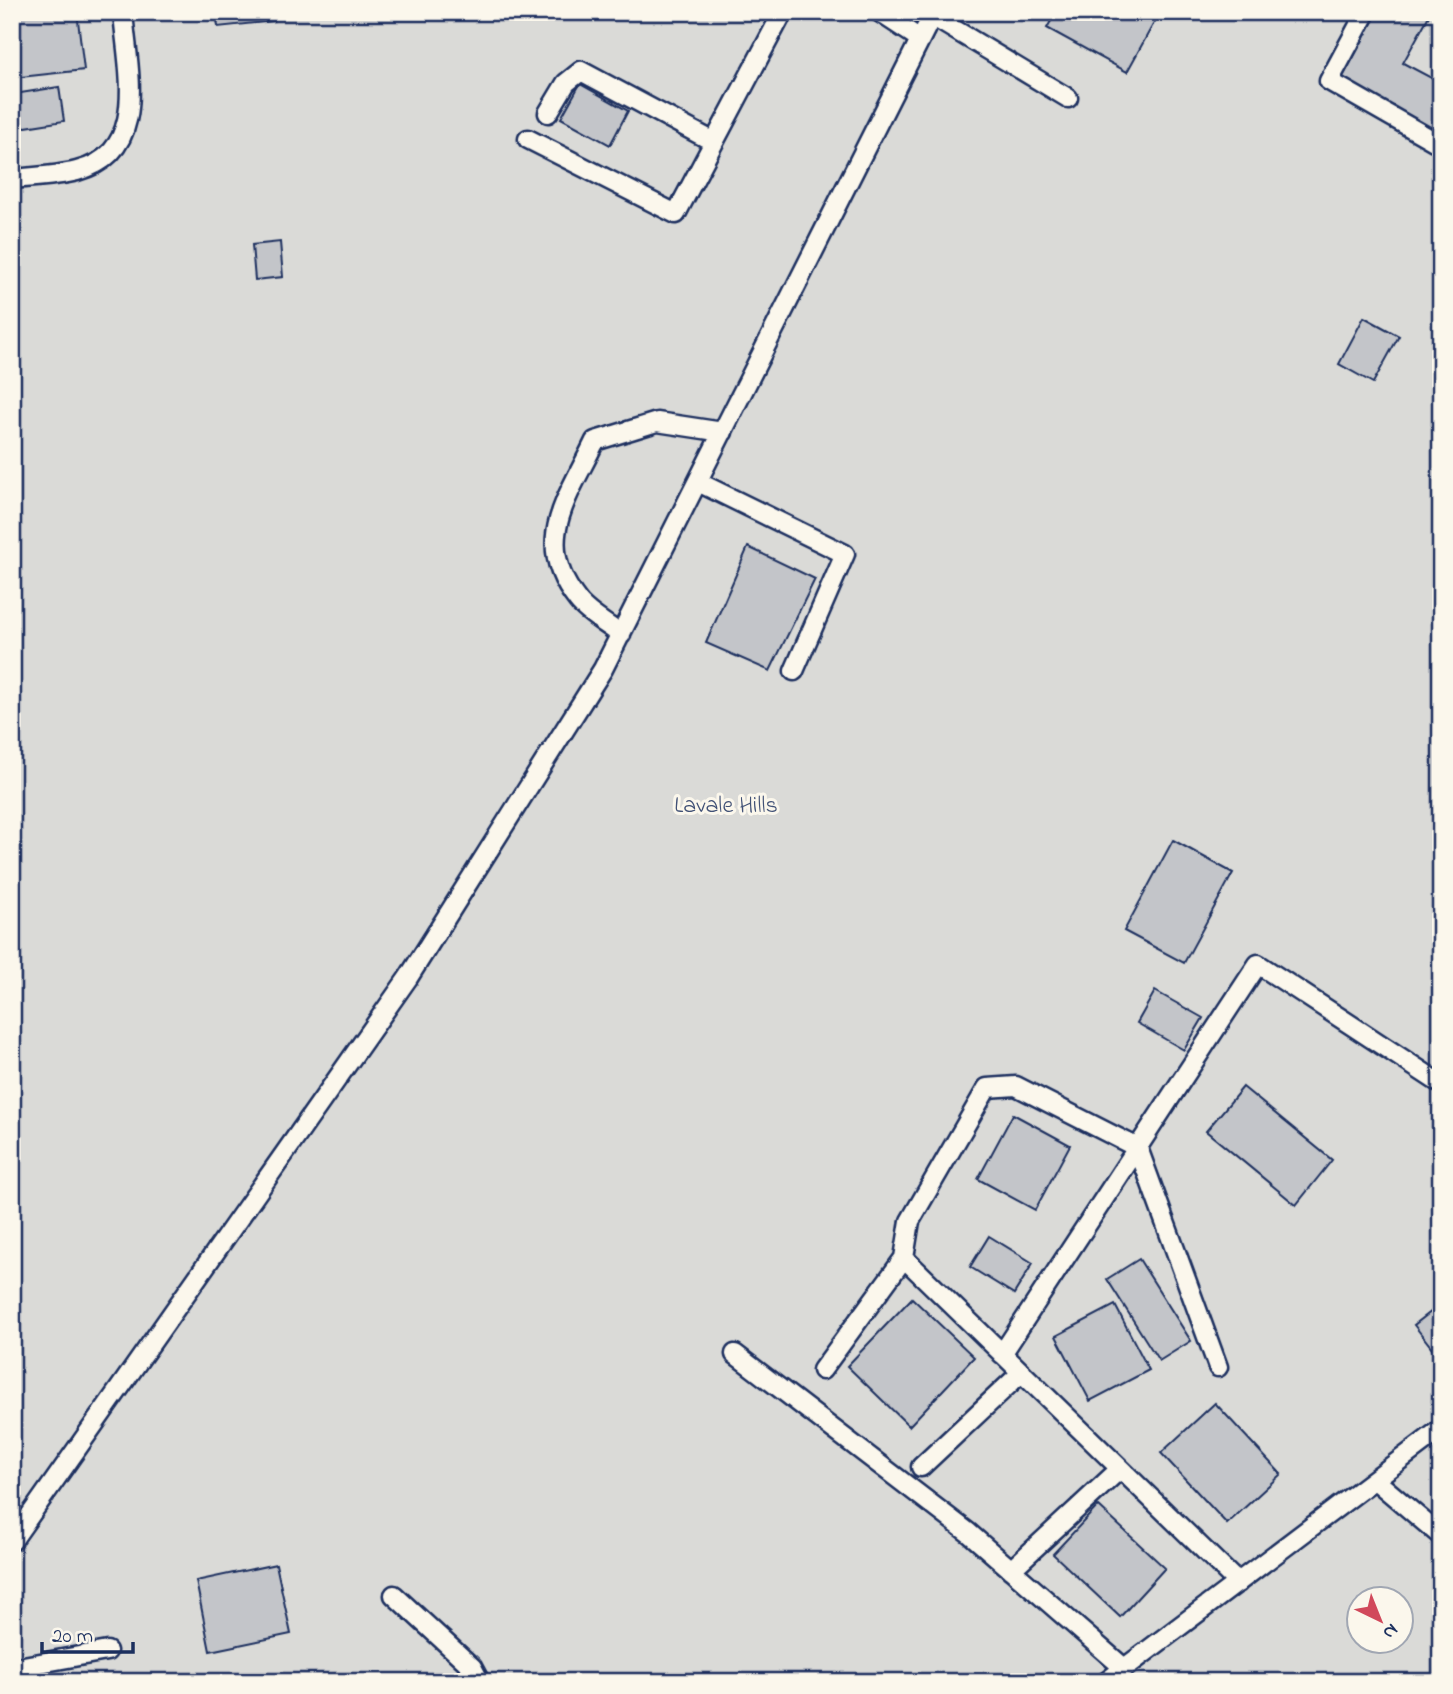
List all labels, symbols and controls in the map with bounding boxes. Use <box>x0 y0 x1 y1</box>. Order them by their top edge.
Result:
park label: Lavale Hills <box>674 789 778 824</box>
north arrow <box>1344 1586 1414 1656</box>
scale bar <box>42 1610 133 1654</box>
text: N <box>1376 1616 1404 1645</box>
text: 20 m <box>52 1622 93 1652</box>

